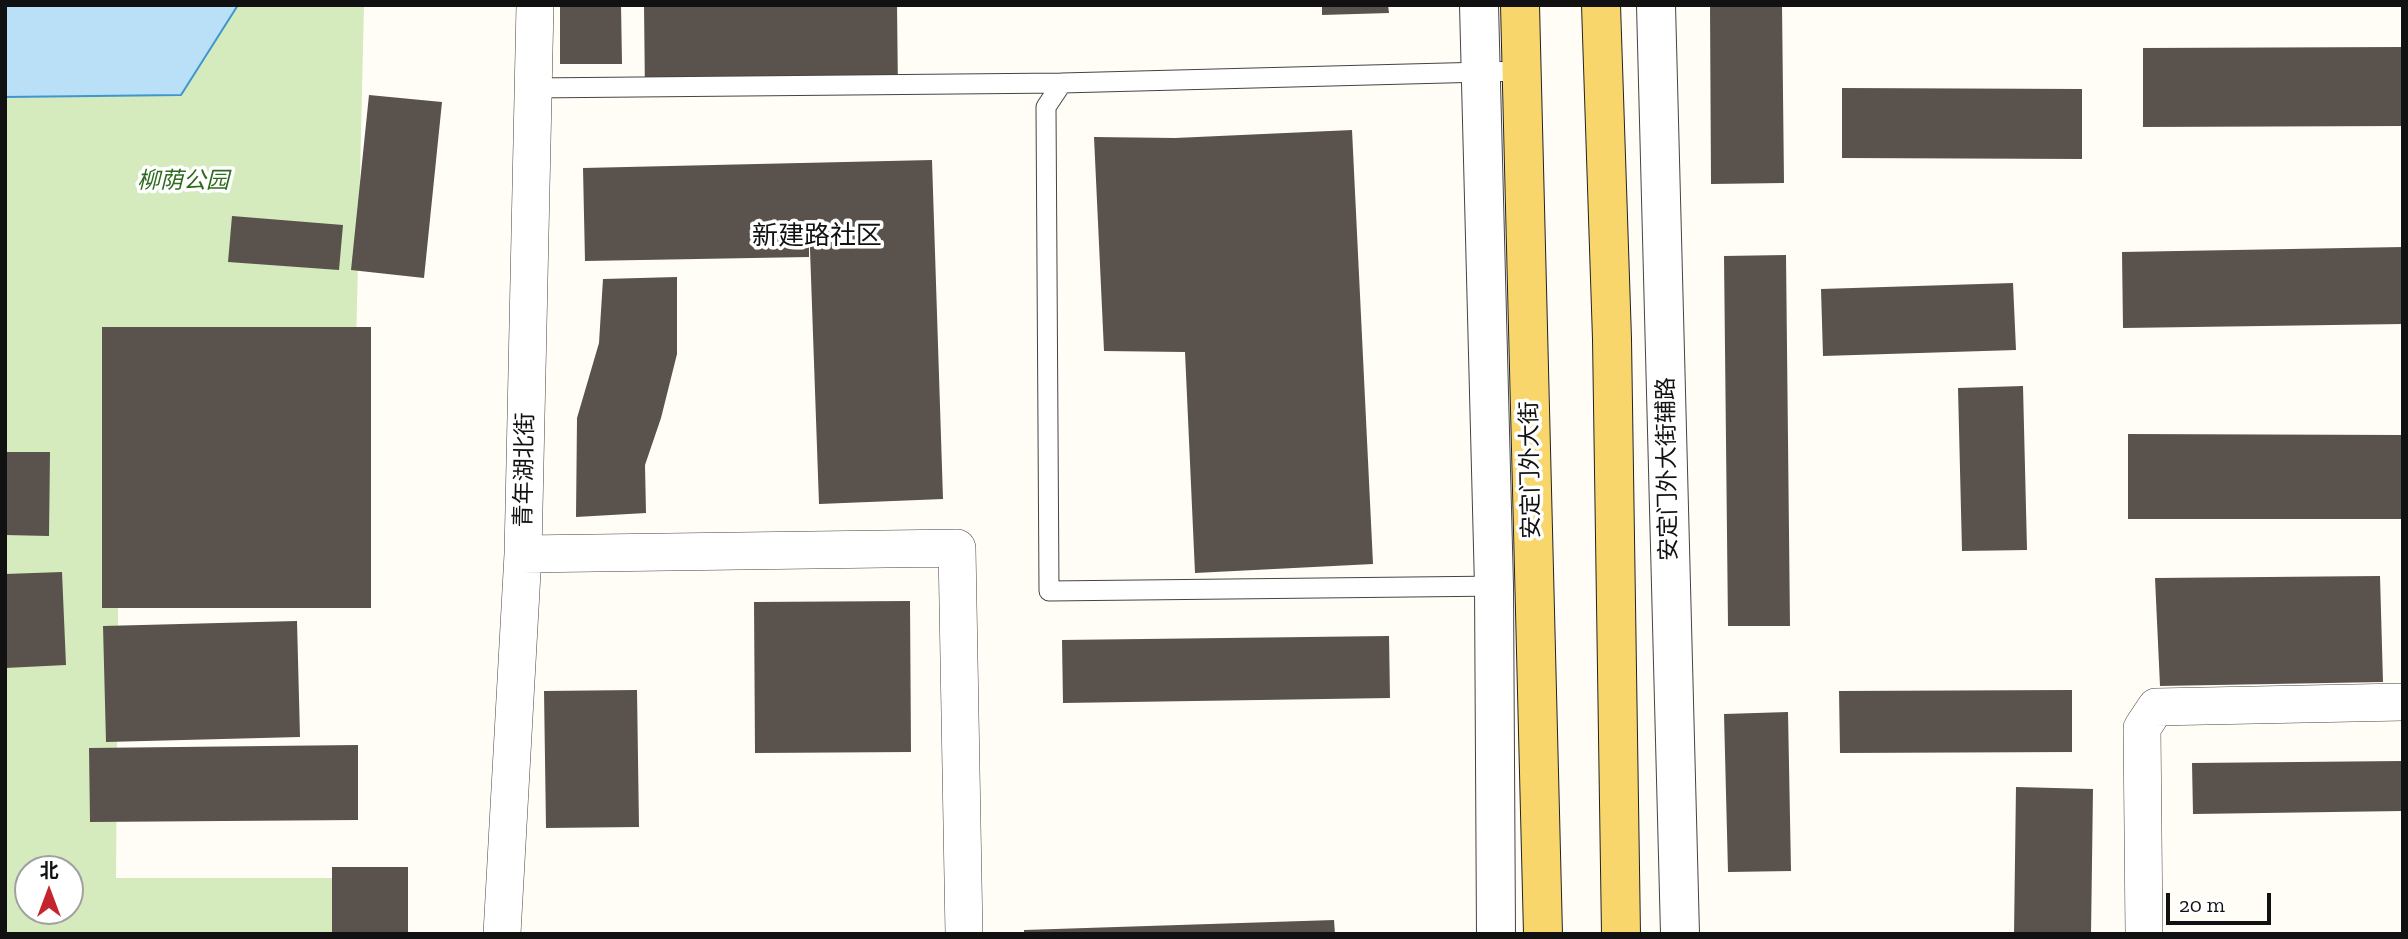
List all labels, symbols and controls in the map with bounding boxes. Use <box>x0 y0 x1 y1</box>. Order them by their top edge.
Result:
park label: 柳荫公园 <box>137 167 229 195</box>
district label: 新建路社区 <box>752 221 882 253</box>
street label: 安定门外大街辅路 <box>1653 377 1683 561</box>
street label: 安定门外大街 <box>1516 401 1546 539</box>
street label: 青年湖北街 <box>510 412 540 528</box>
north arrow <box>14 855 84 925</box>
text: 北 <box>39 859 59 882</box>
scale bar <box>2170 880 2275 924</box>
text: 20 m <box>2179 892 2225 917</box>

